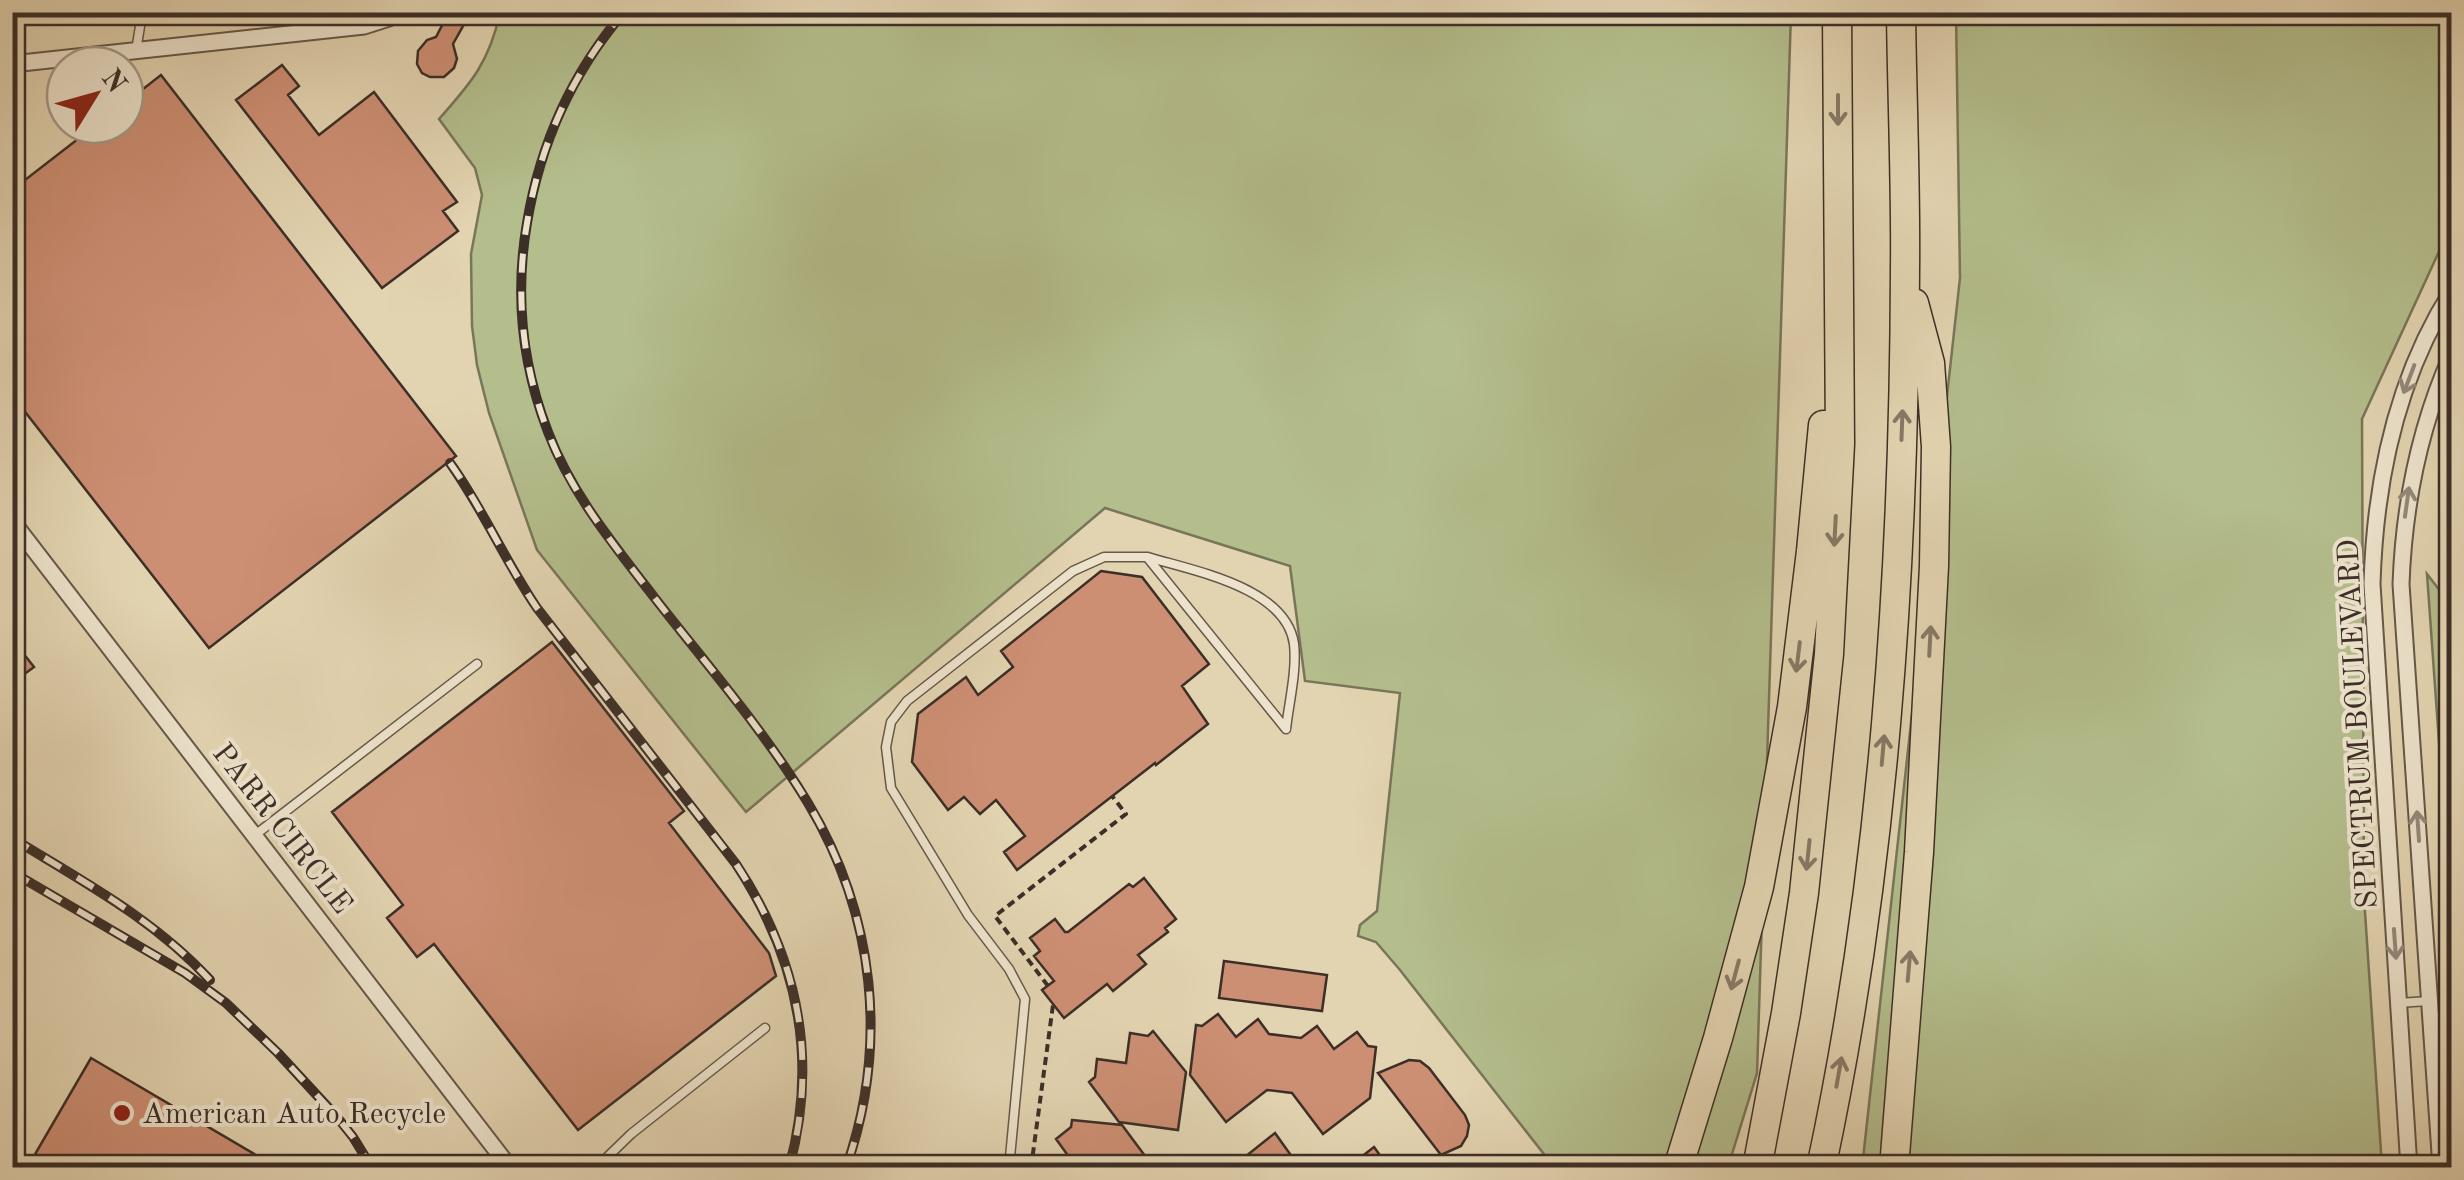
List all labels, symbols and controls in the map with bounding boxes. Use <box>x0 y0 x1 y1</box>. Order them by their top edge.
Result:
north arrow <box>45 45 145 145</box>
text: N <box>95 65 131 99</box>
one-way arrow <box>1828 92 1848 125</box>
one-way arrow <box>2399 363 2417 394</box>
one-way arrow <box>1893 410 1912 442</box>
one-way arrow <box>2399 486 2417 518</box>
one-way arrow <box>1826 514 1845 547</box>
street label: SPECTRUM BOULEVARD <box>2334 538 2384 910</box>
one-way arrow <box>1921 626 1940 658</box>
one-way arrow <box>1788 640 1807 672</box>
one-way arrow <box>1874 734 1893 766</box>
street label: PARR CIRCLE <box>206 739 357 920</box>
one-way arrow <box>2408 810 2427 842</box>
one-way arrow <box>1798 838 1817 870</box>
one-way arrow <box>2386 927 2405 959</box>
one-way arrow <box>1900 950 1919 982</box>
one-way arrow <box>1725 959 1744 990</box>
one-way arrow <box>1830 1056 1849 1088</box>
place label: American Auto Recycle <box>142 1100 446 1130</box>
marker: American Auto Recycle <box>111 1102 133 1124</box>

